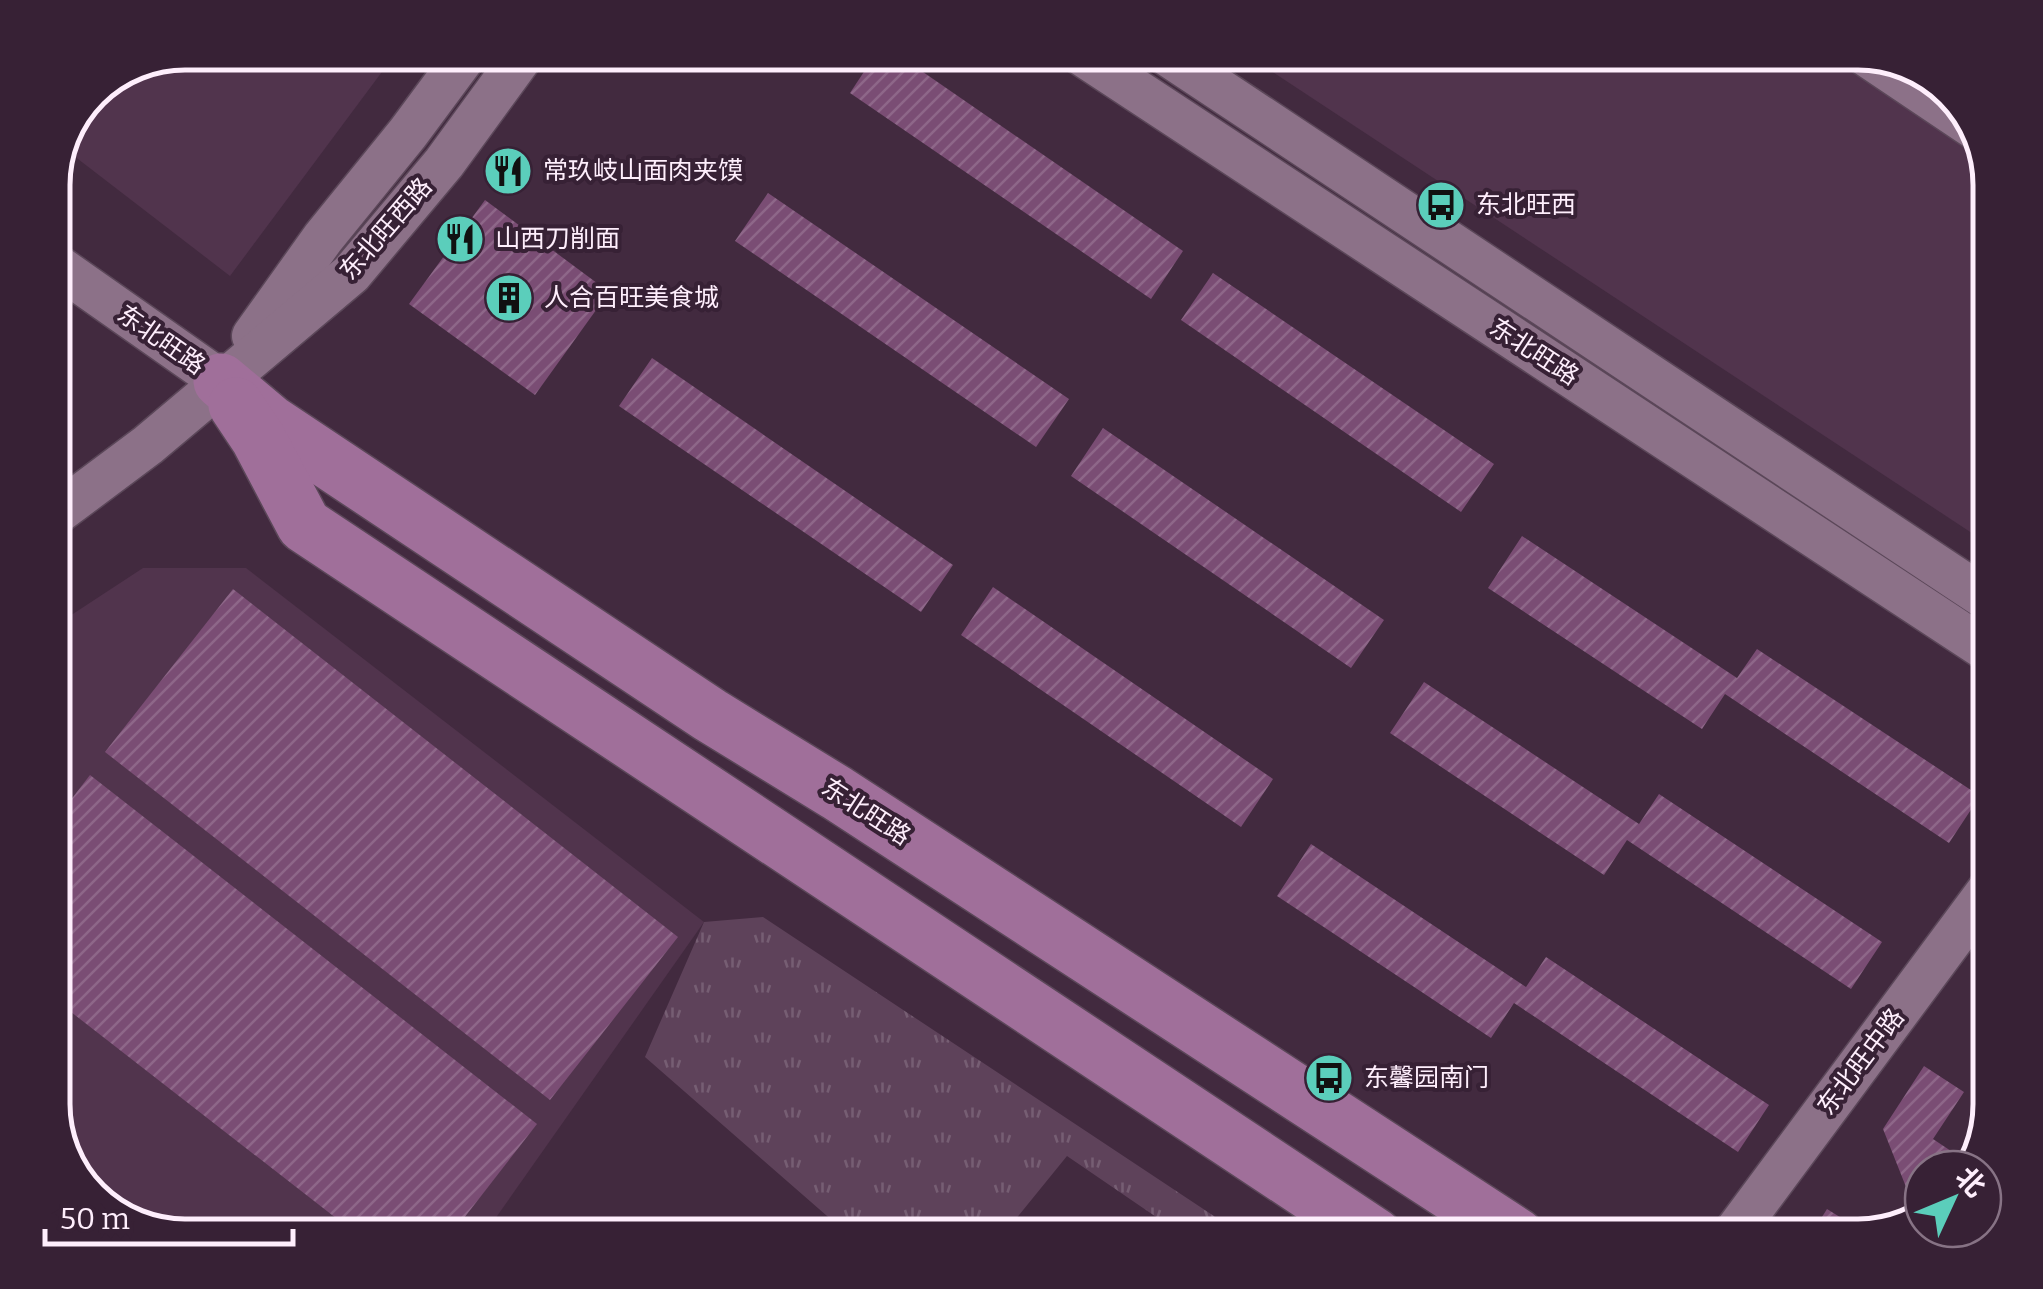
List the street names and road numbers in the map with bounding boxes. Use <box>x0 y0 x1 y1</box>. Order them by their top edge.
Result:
street label: 东北旺西路 <box>334 172 438 286</box>
street label: 东北旺路 <box>111 299 211 381</box>
street label: 东北旺路 <box>1484 312 1584 392</box>
street label: 东北旺路 <box>816 772 916 852</box>
street label: 东北旺中路 <box>1811 1003 1911 1121</box>

